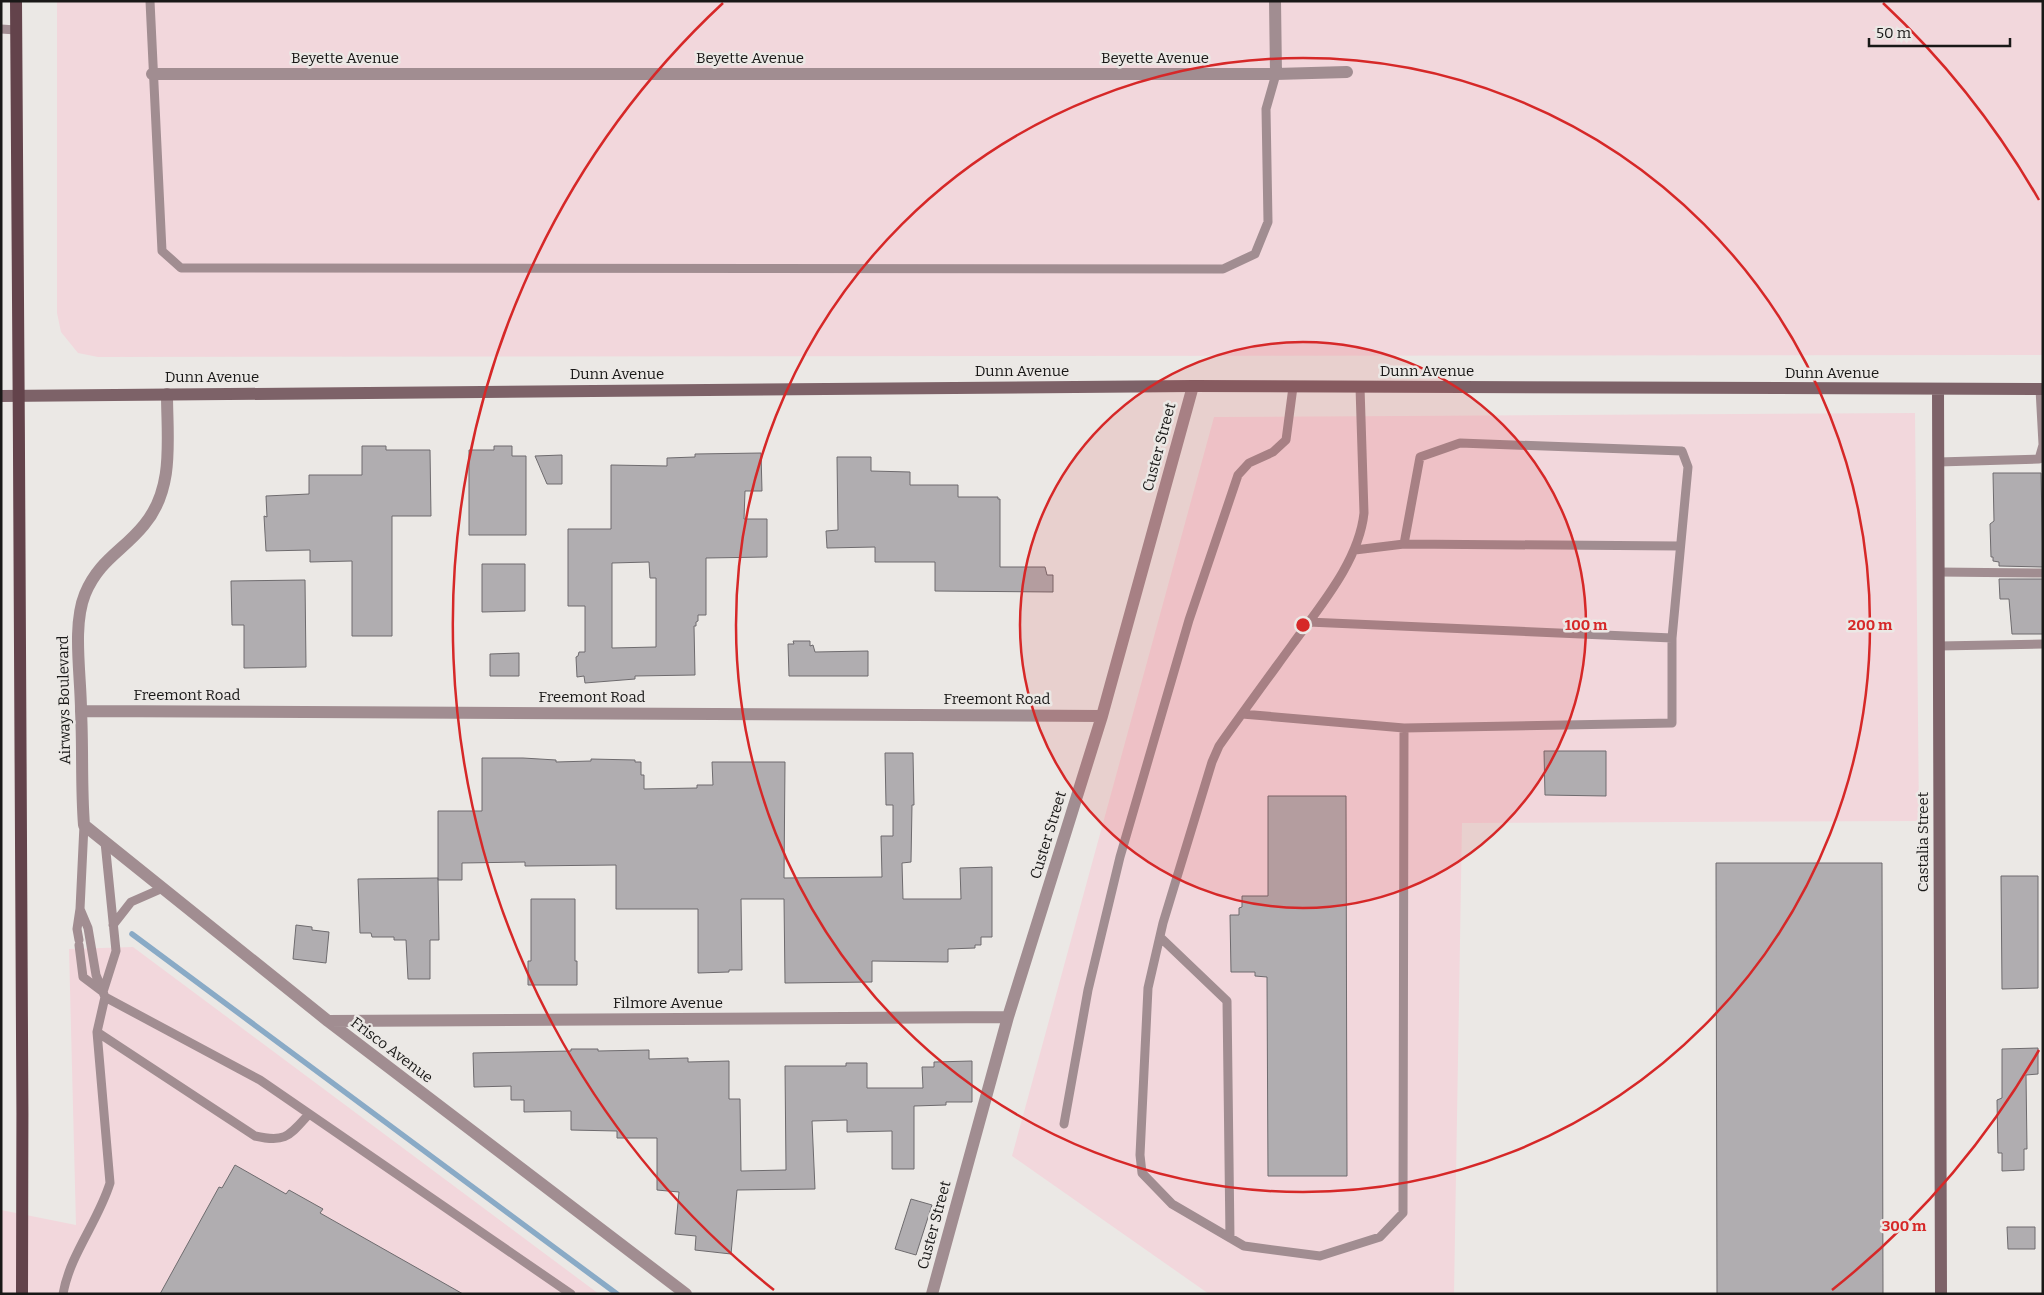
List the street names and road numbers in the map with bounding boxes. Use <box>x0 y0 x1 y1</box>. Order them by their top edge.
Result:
street label: Beyette Avenue <box>291 49 399 67</box>
street label: Beyette Avenue <box>696 49 804 67</box>
street label: Beyette Avenue <box>1101 49 1209 67</box>
street label: Dunn Avenue <box>975 362 1069 380</box>
street label: Dunn Avenue <box>1380 362 1474 380</box>
street label: Dunn Avenue <box>1785 364 1879 382</box>
street label: Dunn Avenue <box>570 365 664 383</box>
street label: Dunn Avenue <box>165 368 259 386</box>
street label: Custer Street <box>1139 400 1180 493</box>
street label: Airways Boulevard <box>54 635 74 765</box>
street label: Freemont Road <box>133 686 241 704</box>
street label: Freemont Road <box>538 688 646 706</box>
street label: Freemont Road <box>943 690 1051 708</box>
street label: Custer Street <box>1026 788 1070 881</box>
street label: Castalia Street <box>1914 791 1932 892</box>
street label: Filmore Avenue <box>613 994 723 1012</box>
street label: Frisco Avenue <box>347 1013 437 1087</box>
street label: Custer Street <box>914 1178 955 1271</box>

